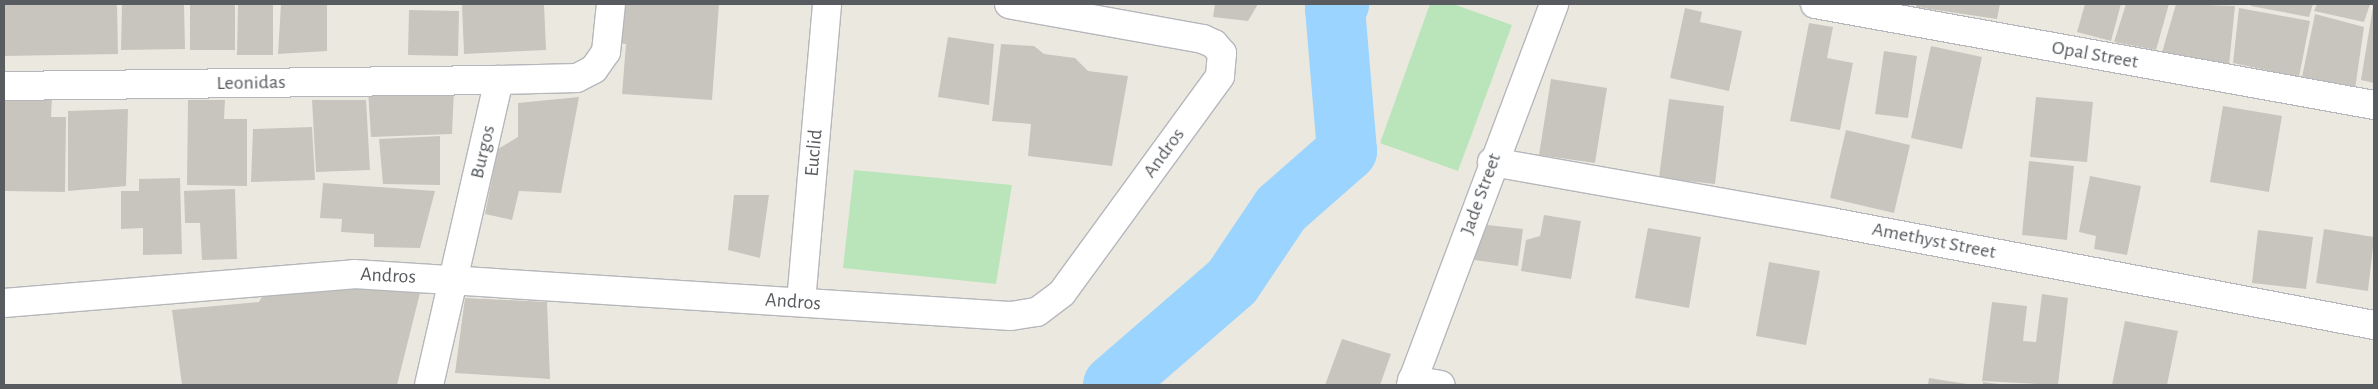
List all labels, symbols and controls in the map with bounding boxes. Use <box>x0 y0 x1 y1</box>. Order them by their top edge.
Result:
street label: Opal Street <box>2050 36 2140 74</box>
street label: Leonidas <box>216 70 286 96</box>
street label: Burgos <box>465 123 501 181</box>
street label: Andros <box>1138 123 1190 183</box>
street label: Euclid <box>800 128 828 178</box>
street label: Jade Street <box>1455 150 1507 238</box>
street label: Amethyst Street <box>1870 217 1998 265</box>
street label: Andros <box>360 263 416 289</box>
street label: Andros <box>764 288 822 316</box>

